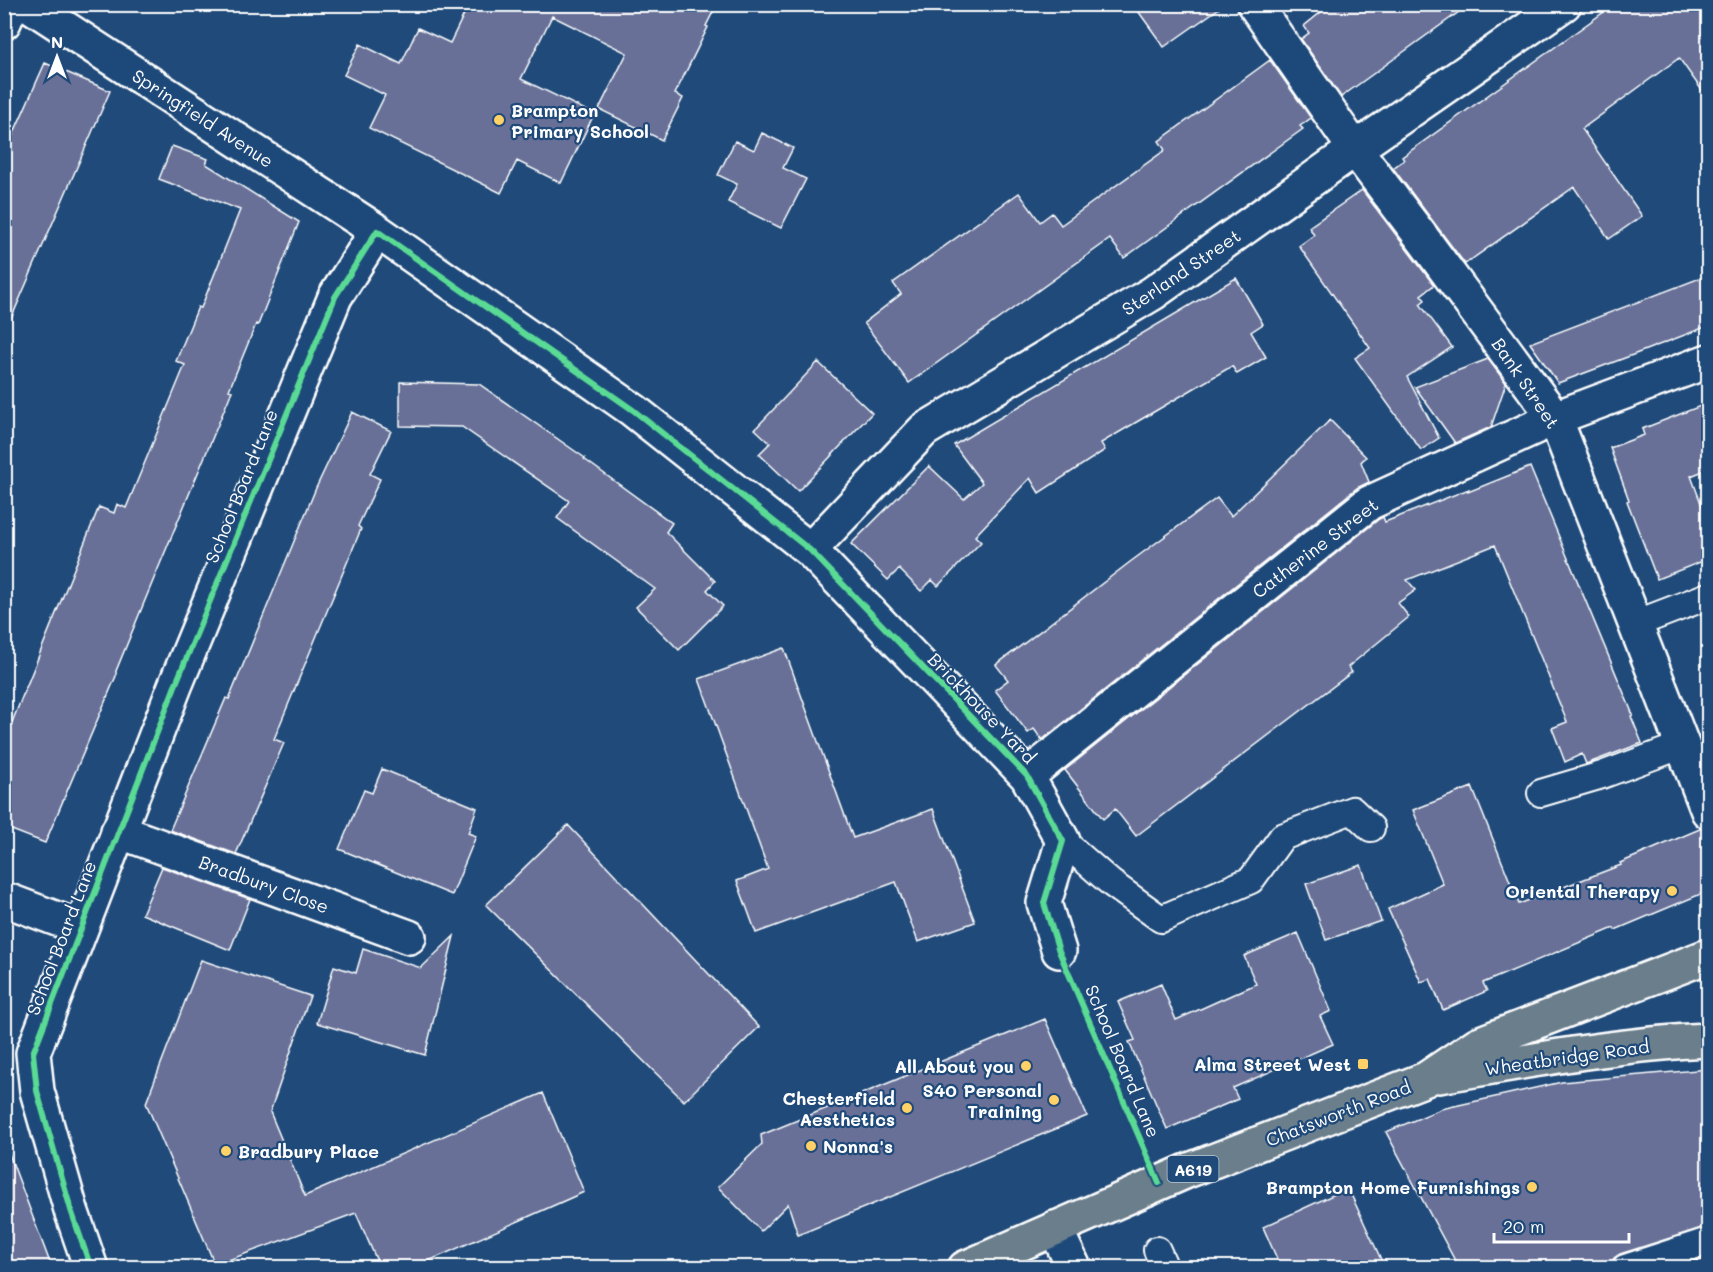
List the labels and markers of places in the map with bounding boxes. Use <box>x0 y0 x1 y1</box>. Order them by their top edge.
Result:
place label: Brampton Primary School <box>511 98 649 143</box>
marker: Brampton Primary School <box>492 113 506 127</box>
place label: Oriental Therapy <box>1505 879 1660 903</box>
marker: Oriental Therapy <box>1665 884 1679 898</box>
place label: Alma Street West <box>1194 1052 1351 1076</box>
place label: All About you <box>895 1054 1014 1078</box>
marker: Alma Street West <box>1356 1057 1370 1071</box>
marker: All About you <box>1019 1059 1033 1073</box>
place label: S40 Personal Training <box>923 1078 1042 1123</box>
place label: Chesterfield Aesthetics <box>783 1086 895 1131</box>
marker: S40 Personal Training <box>1047 1093 1061 1107</box>
marker: Chesterfield Aesthetics <box>900 1101 914 1115</box>
place label: Nonna's <box>823 1134 893 1158</box>
place label: Bradbury Place <box>238 1139 379 1163</box>
marker: Nonna's <box>804 1139 818 1153</box>
marker: Bradbury Place <box>219 1144 233 1158</box>
place label: Brampton Home Furnishings <box>1266 1175 1520 1199</box>
marker: Brampton Home Furnishings <box>1525 1180 1539 1194</box>

